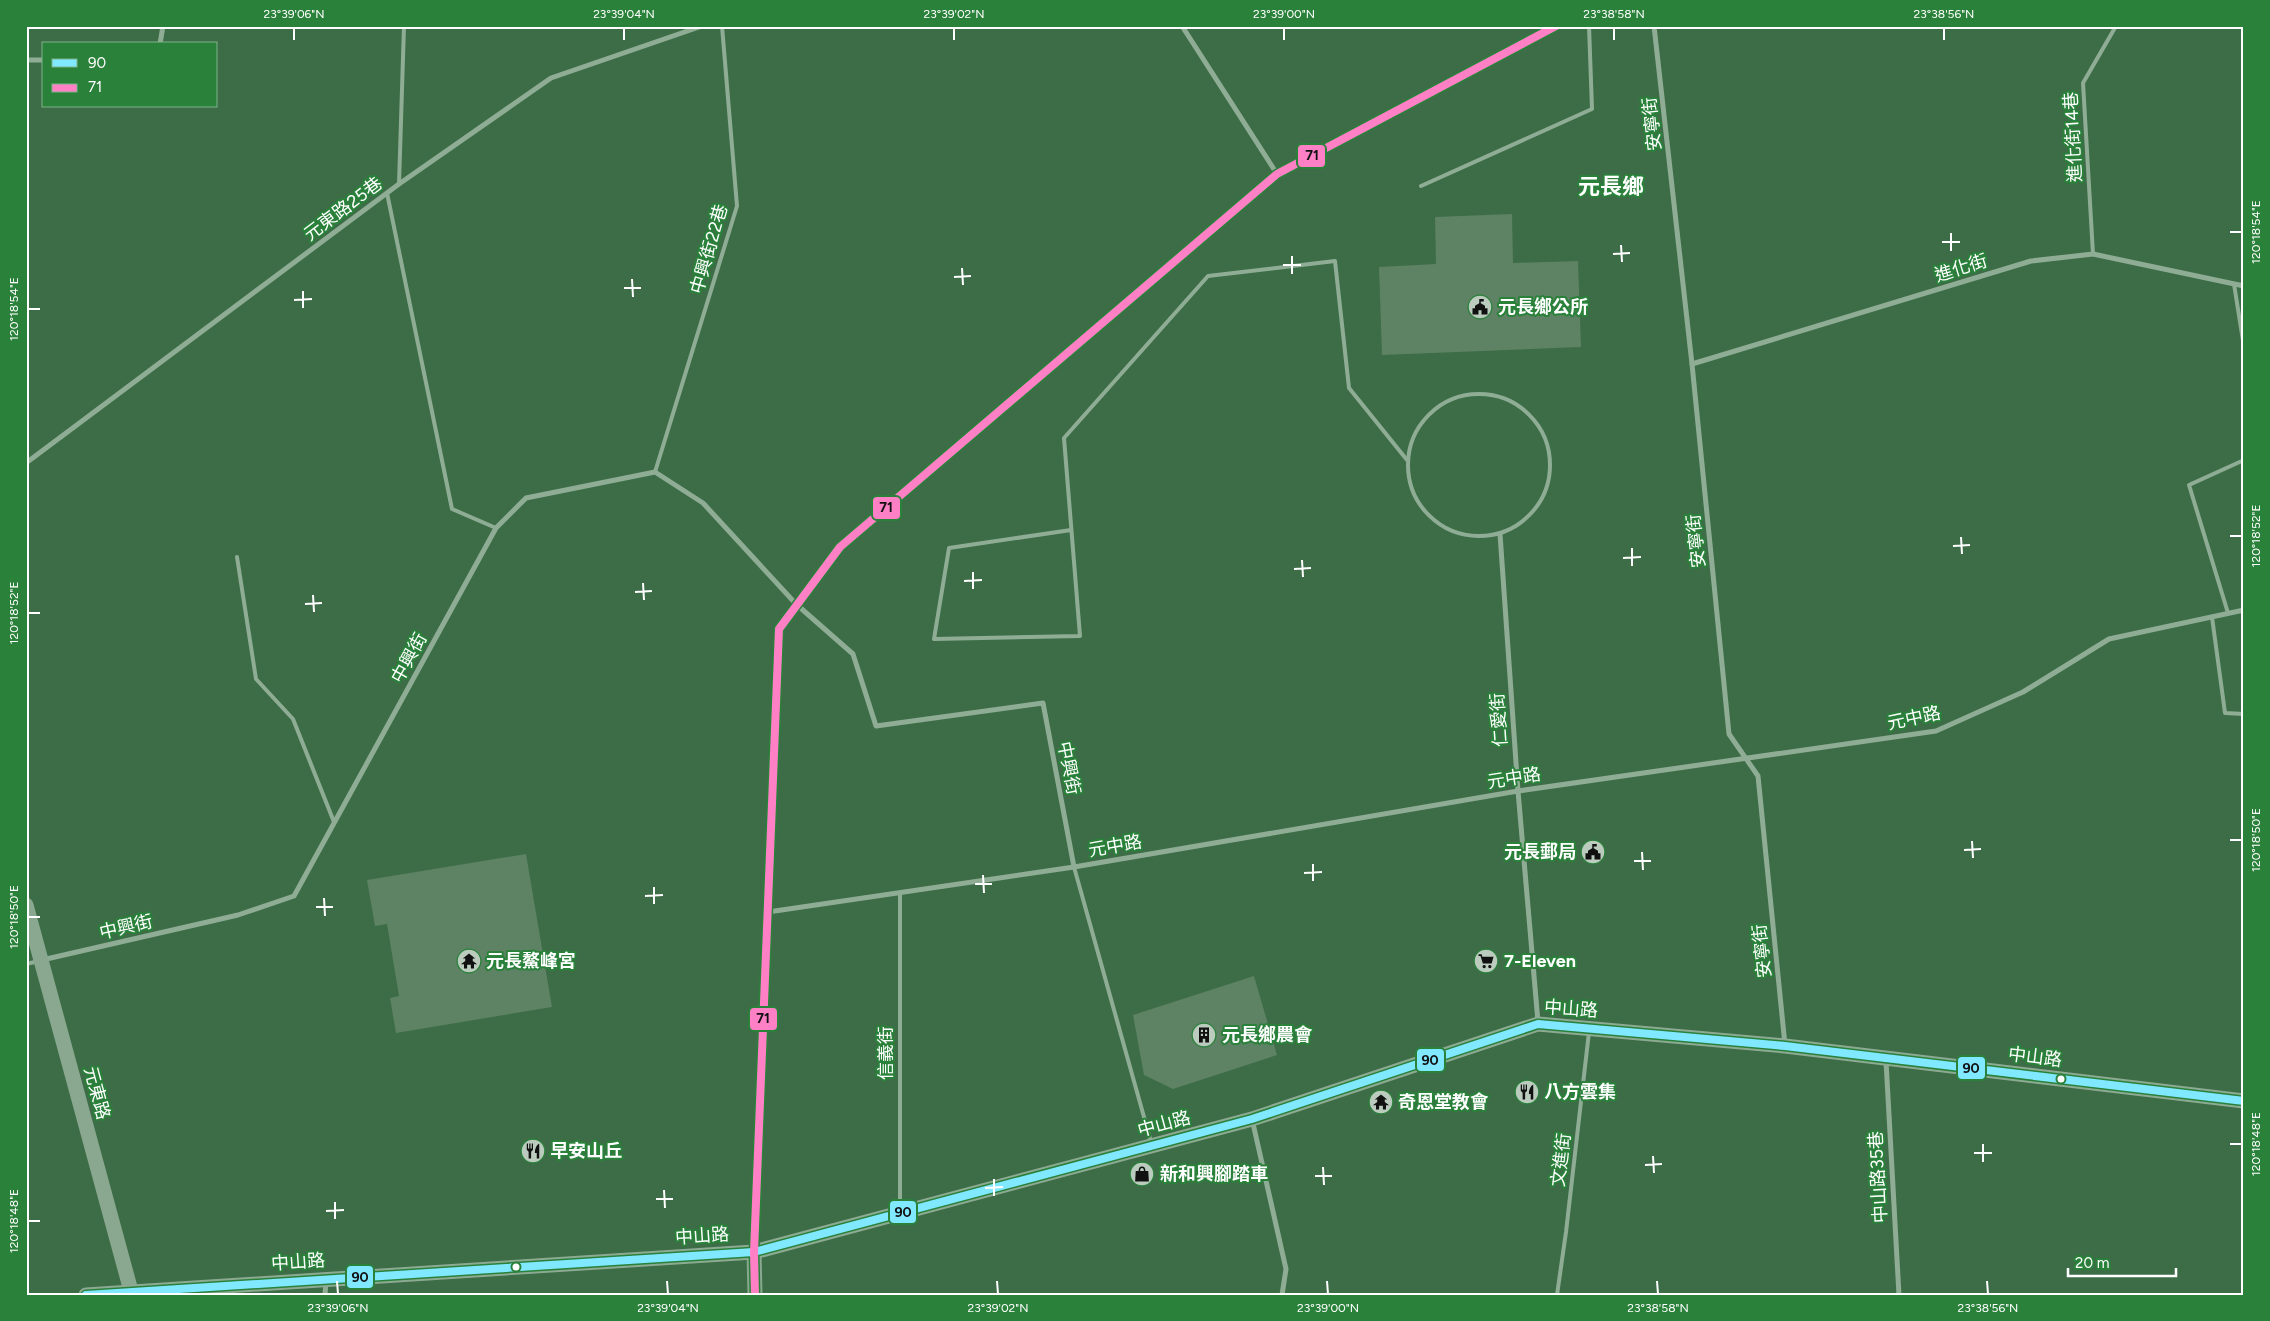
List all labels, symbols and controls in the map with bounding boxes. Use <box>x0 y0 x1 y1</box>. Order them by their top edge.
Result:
text: 23°39'06"N <box>264 7 325 21</box>
text: 23°39'04"N <box>593 7 655 21</box>
text: 23°39'02"N <box>924 7 984 21</box>
text: 23°39'00"N <box>1253 7 1315 21</box>
text: 23°38'58"N <box>1583 7 1645 21</box>
text: 23°38'56"N <box>1914 7 1974 21</box>
legend <box>42 42 218 108</box>
text: 90 <box>88 54 106 72</box>
text: 71 <box>88 78 102 96</box>
street label: 進化街14巷 <box>2060 91 2086 183</box>
street label: 安寧街 <box>1638 96 1666 152</box>
line badge: 71 <box>1297 144 1326 168</box>
text: 71 <box>1305 147 1319 164</box>
street label: 元東路25巷 <box>299 172 387 246</box>
district label: 元長鄉 <box>1578 173 1644 200</box>
text: 120°18'54"E <box>2249 200 2263 264</box>
street label: 中興街22巷 <box>686 202 732 296</box>
street label: 進化街 <box>1932 250 1990 286</box>
text: 120°18'54"E <box>7 277 21 341</box>
public building icon: 元長鄉公所 <box>1467 294 1493 320</box>
place label: 元長鄉公所 <box>1498 296 1588 318</box>
line badge: 71 <box>872 496 901 520</box>
text: 71 <box>879 499 893 516</box>
text: 120°18'52"E <box>2249 504 2263 568</box>
street label: 安寧街 <box>1682 513 1710 569</box>
text: 120°18'52"E <box>7 581 21 645</box>
street label: 中興街 <box>386 629 432 687</box>
street label: 仁愛街 <box>1486 692 1512 748</box>
street label: 元中路 <box>1885 702 1943 734</box>
street label: 中興街 <box>1053 739 1085 797</box>
street label: 元中路 <box>1486 763 1542 793</box>
text: 120°18'50"E <box>2249 808 2263 872</box>
street label: 元中路 <box>1087 830 1143 862</box>
public building icon: 元長郵局 <box>1580 839 1606 865</box>
place label: 元長郵局 <box>1504 841 1576 863</box>
text: 120°18'50"E <box>7 885 21 949</box>
street label: 中興街 <box>97 910 155 944</box>
street label: 安寧街 <box>1748 923 1776 979</box>
temple icon: 元長鰲峰宮 <box>456 948 482 974</box>
supermarket icon: 7-Eleven <box>1473 948 1499 974</box>
place label: 元長鰲峰宮 <box>486 950 576 972</box>
place label: 7-Eleven <box>1504 950 1576 972</box>
street label: 中山路 <box>1543 996 1599 1022</box>
line badge: 71 <box>749 1007 778 1031</box>
text: 71 <box>756 1010 770 1027</box>
building icon: 元長鄉農會 <box>1191 1022 1217 1048</box>
place label: 元長鄉農會 <box>1222 1024 1313 1046</box>
street label: 信義街 <box>875 1026 897 1080</box>
street label: 中山路 <box>2007 1043 2063 1071</box>
line badge: 90 <box>1416 1048 1445 1072</box>
text: 90 <box>1421 1052 1439 1069</box>
line badge: 90 <box>1957 1056 1986 1080</box>
text: 90 <box>1962 1060 1980 1077</box>
street label: 元東路 <box>79 1064 115 1122</box>
unlabelled marker <box>2056 1074 2066 1084</box>
restaurant icon: 八方雲集 <box>1514 1079 1540 1105</box>
place label: 八方雲集 <box>1544 1081 1616 1103</box>
temple icon: 奇恩堂教會 <box>1368 1089 1394 1115</box>
place label: 奇恩堂教會 <box>1398 1091 1489 1113</box>
street label: 中山路 <box>1135 1106 1193 1142</box>
text: 120°18'48"E <box>2249 1112 2263 1176</box>
street label: 中山路35巷 <box>1865 1130 1891 1224</box>
street label: 文進街 <box>1547 1132 1575 1188</box>
restaurant icon: 早安山丘 <box>520 1138 546 1164</box>
place label: 早安山丘 <box>550 1140 622 1162</box>
shop icon: 新和興腳踏車 <box>1129 1161 1155 1187</box>
place label: 新和興腳踏車 <box>1160 1163 1268 1185</box>
text: 120°18'48"E <box>7 1189 21 1253</box>
line badge: 90 <box>889 1200 917 1224</box>
text: 90 <box>894 1204 912 1221</box>
street label: 中山路 <box>674 1223 730 1249</box>
scale bar <box>2068 1246 2175 1278</box>
street label: 中山路 <box>270 1249 326 1275</box>
text: 20 m <box>2075 1254 2109 1272</box>
unlabelled marker <box>511 1262 521 1272</box>
line badge: 90 <box>346 1265 374 1289</box>
text: 90 <box>351 1269 369 1286</box>
text: 23°39'06"N <box>308 1301 369 1315</box>
text: 23°39'04"N <box>637 1301 699 1315</box>
text: 23°39'02"N <box>968 1301 1028 1315</box>
text: 23°39'00"N <box>1297 1301 1359 1315</box>
text: 23°38'58"N <box>1627 1301 1689 1315</box>
text: 23°38'56"N <box>1958 1301 2018 1315</box>

